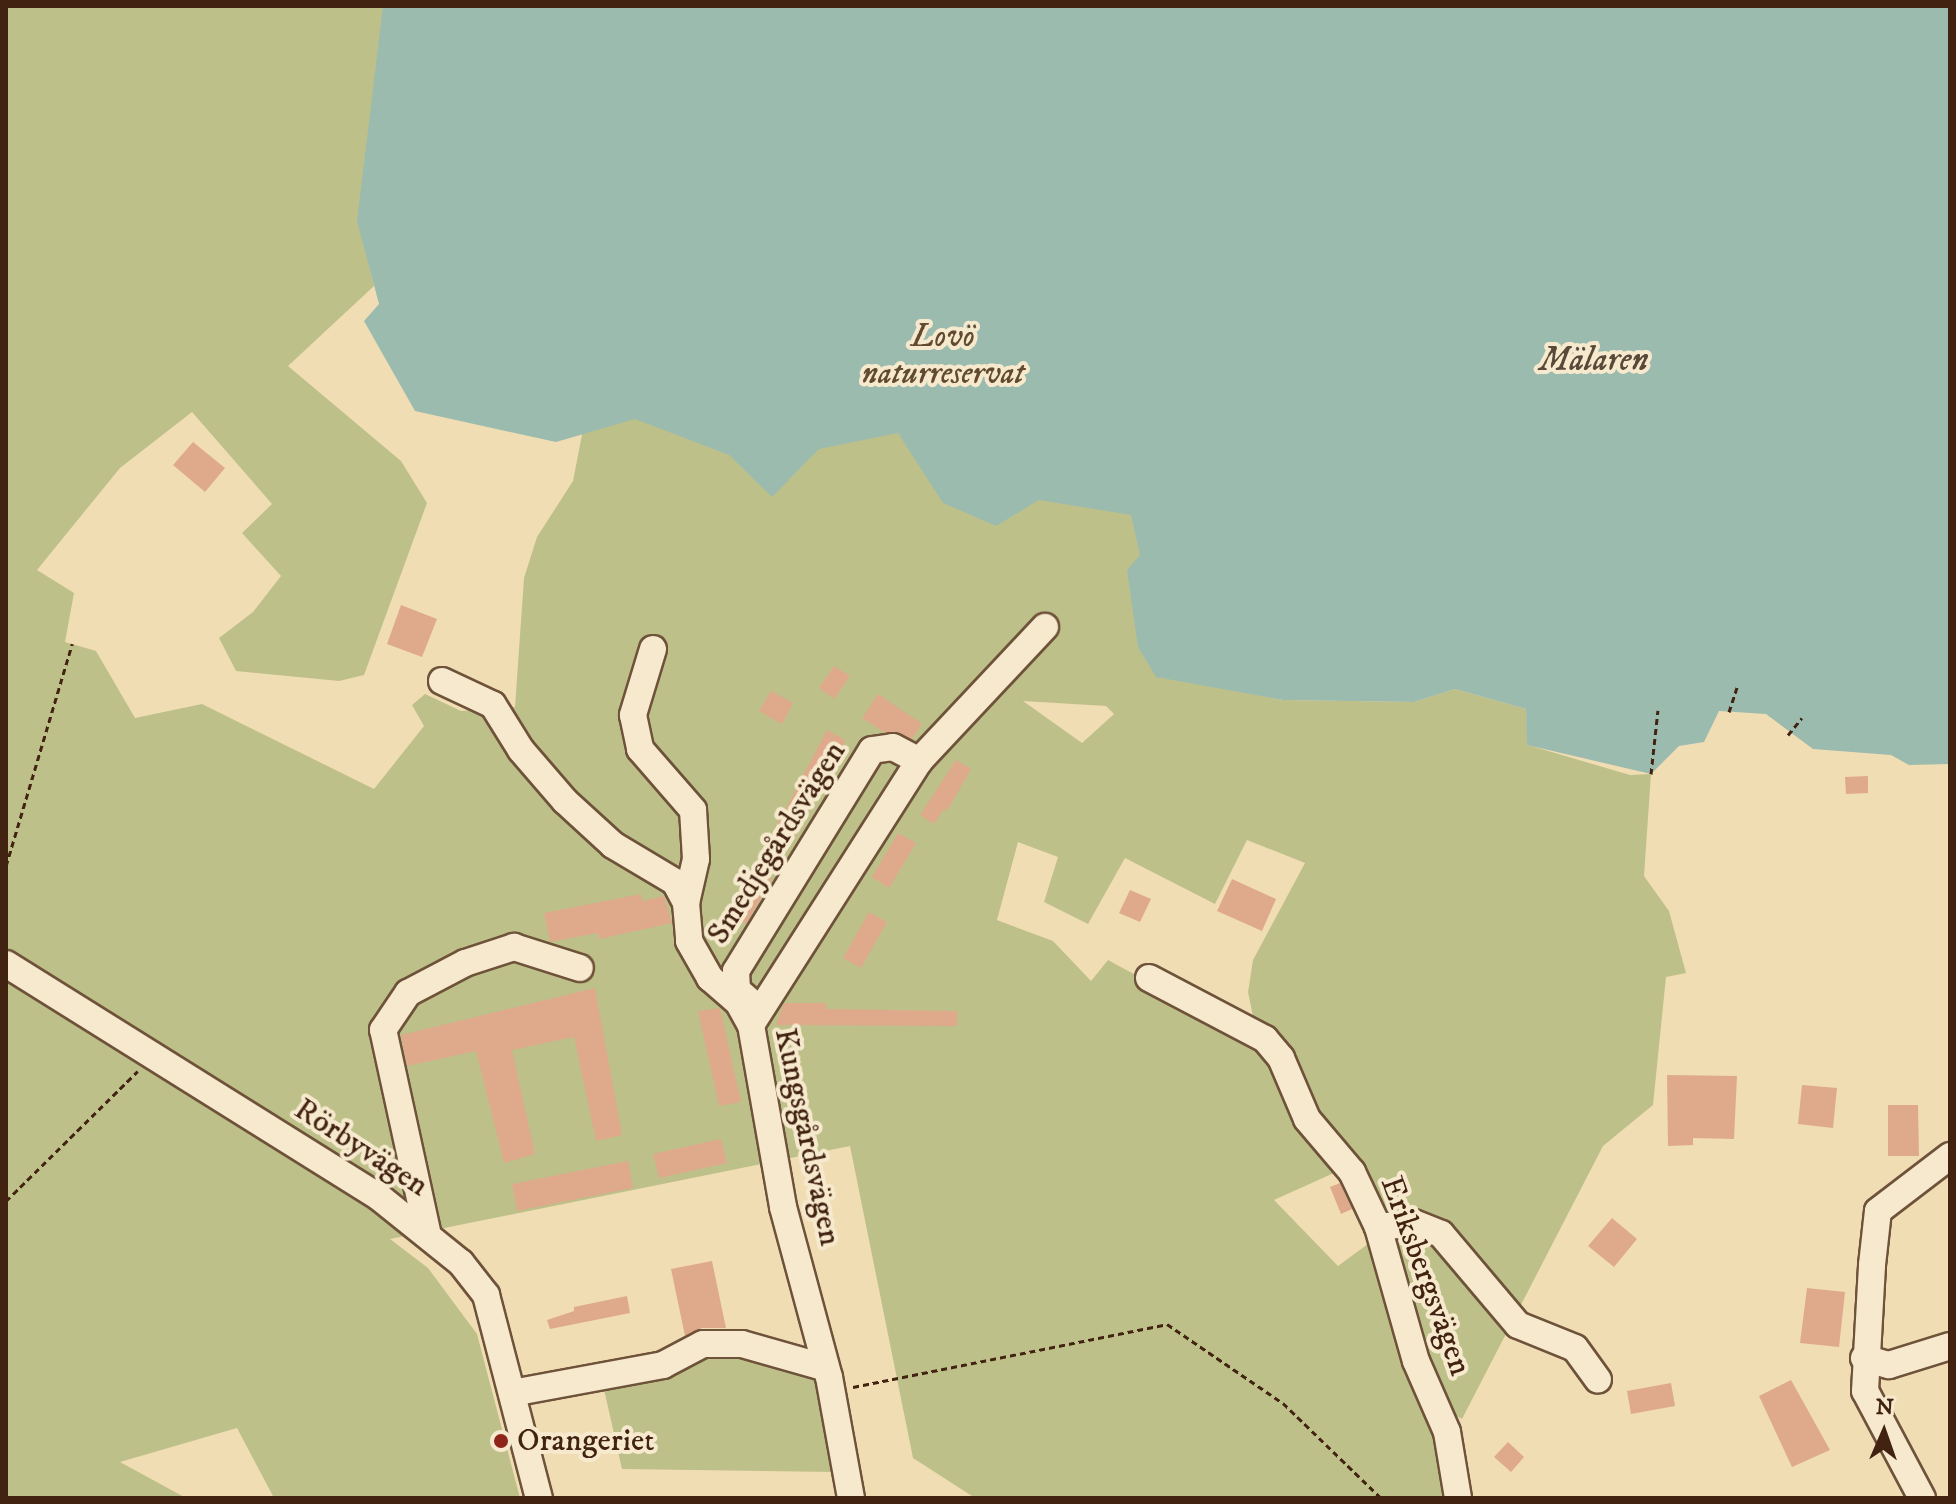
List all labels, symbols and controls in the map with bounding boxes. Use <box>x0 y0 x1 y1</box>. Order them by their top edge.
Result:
park label: Lovö naturreservat <box>862 319 1024 394</box>
water label: Mälaren <box>1539 341 1649 381</box>
street label: Smedjegårdsvägen <box>699 735 855 951</box>
street label: Kungsgårdsvägen <box>765 1025 849 1249</box>
street label: Rörbyvägen <box>287 1091 435 1205</box>
street label: Eriksbergsvägen <box>1371 1171 1479 1381</box>
north arrow <box>1844 1392 1924 1472</box>
text: N <box>1875 1394 1894 1421</box>
place label: Orangeriet <box>517 1422 654 1460</box>
marker: Orangeriet <box>492 1432 510 1450</box>

